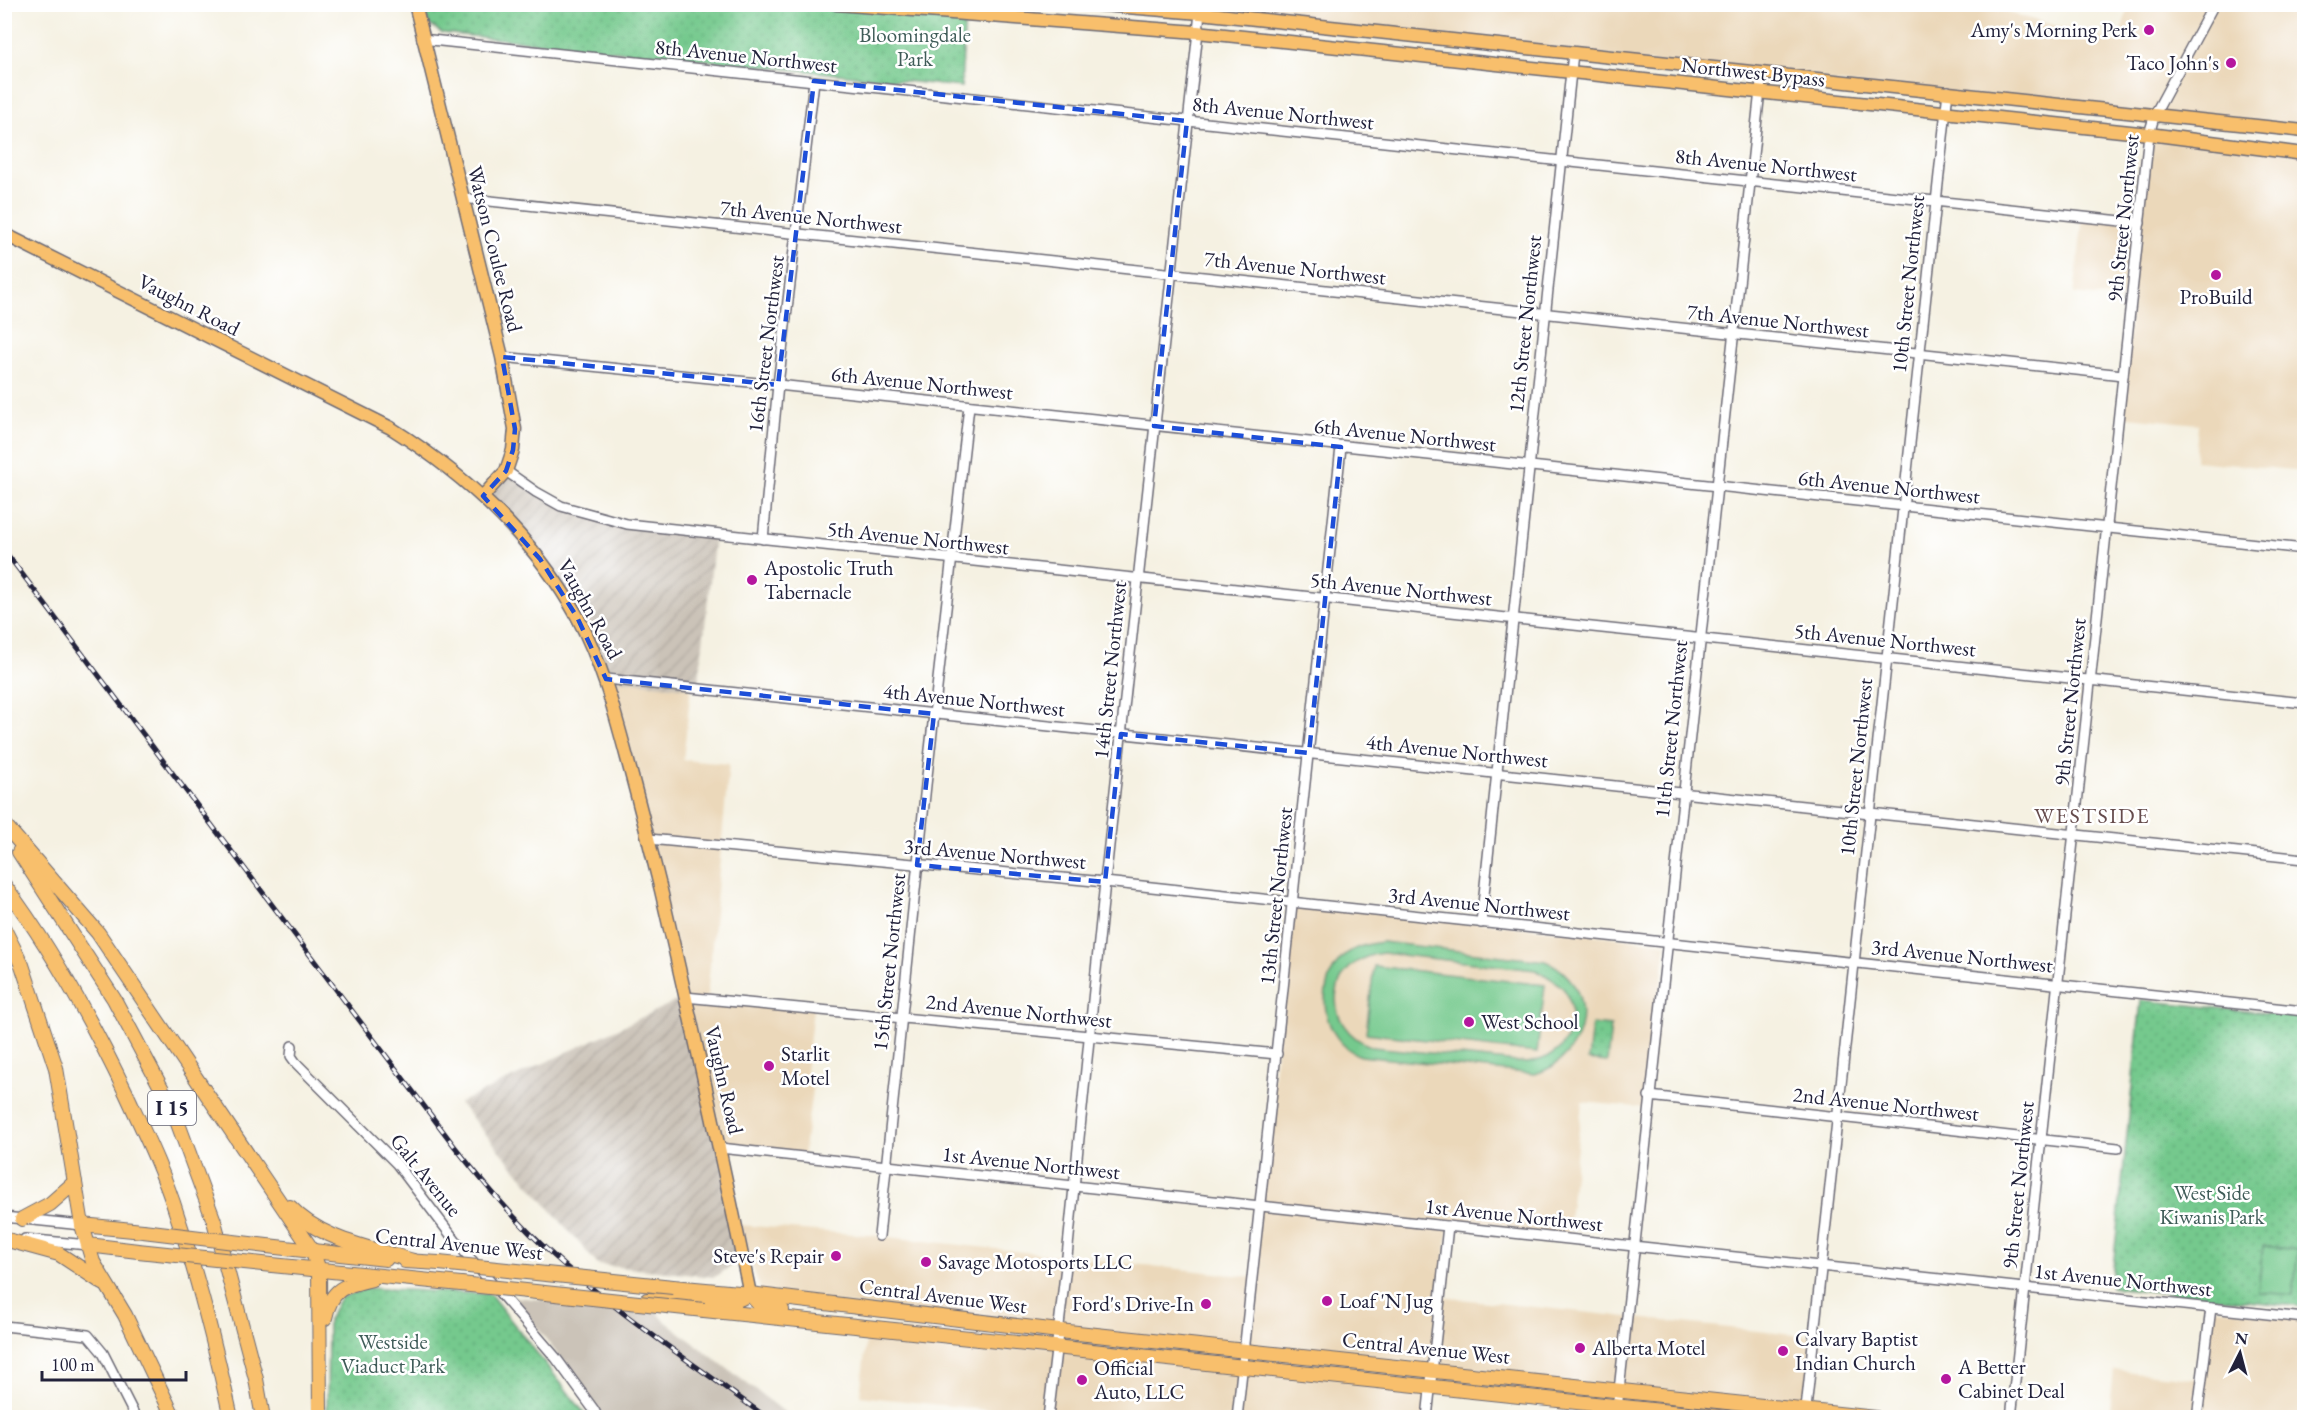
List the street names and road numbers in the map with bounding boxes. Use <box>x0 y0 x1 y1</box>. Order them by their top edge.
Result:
street label: 8th Avenue Northwest <box>654 33 839 79</box>
street label: Northwest Bypass <box>1680 51 1827 93</box>
street label: 8th Avenue Northwest <box>1191 90 1376 136</box>
street label: 9th Street Northwest <box>2100 132 2145 303</box>
street label: 8th Avenue Northwest <box>1674 142 1859 188</box>
street label: Watson Coulee Road <box>462 163 529 335</box>
street label: 10th Street Northwest <box>1885 193 1930 374</box>
street label: 7th Avenue Northwest <box>719 194 904 240</box>
street label: 12th Street Northwest <box>1502 233 1547 414</box>
street label: 7th Avenue Northwest <box>1203 245 1388 291</box>
street label: 16th Street Northwest <box>741 253 790 434</box>
street label: Vaughn Road <box>134 267 245 342</box>
street label: 7th Avenue Northwest <box>1686 298 1871 344</box>
street label: 6th Avenue Northwest <box>830 360 1015 406</box>
street label: 6th Avenue Northwest <box>1313 412 1498 458</box>
street label: 6th Avenue Northwest <box>1797 464 1982 510</box>
street label: 5th Avenue Northwest <box>826 515 1011 561</box>
street label: Vaughn Road <box>552 554 629 664</box>
street label: 5th Avenue Northwest <box>1309 566 1494 612</box>
street label: 14th Street Northwest <box>1087 579 1132 760</box>
street label: 9th Street Northwest <box>2047 616 2092 787</box>
street label: 5th Avenue Northwest <box>1793 617 1978 663</box>
street label: 11th Street Northwest <box>1648 638 1693 819</box>
street label: 10th Street Northwest <box>1833 676 1878 857</box>
street label: 4th Avenue Northwest <box>882 677 1067 723</box>
street label: 4th Avenue Northwest <box>1365 728 1550 774</box>
street label: 13th Street Northwest <box>1253 805 1298 986</box>
street label: 3rd Avenue Northwest <box>903 832 1088 875</box>
street label: 15th Street Northwest <box>866 871 911 1052</box>
street label: 3rd Avenue Northwest <box>1387 881 1572 927</box>
street label: 3rd Avenue Northwest <box>1870 933 2055 979</box>
street label: 2nd Avenue Northwest <box>925 987 1114 1034</box>
street label: Vaughn Road <box>699 1023 750 1137</box>
street label: 2nd Avenue Northwest <box>1792 1080 1981 1127</box>
road number: I 15 <box>148 1091 196 1125</box>
street label: 9th Street Northwest <box>1995 1099 2040 1270</box>
street label: Galt Avenue <box>384 1127 468 1222</box>
street label: 1st Avenue Northwest <box>941 1140 1122 1185</box>
street label: 1st Avenue Northwest <box>1424 1192 1605 1237</box>
street label: Central Avenue West <box>374 1221 545 1266</box>
street label: 1st Avenue Northwest <box>2033 1257 2214 1302</box>
street label: Central Avenue West <box>858 1272 1029 1319</box>
street label: Central Avenue West <box>1341 1325 1512 1370</box>

